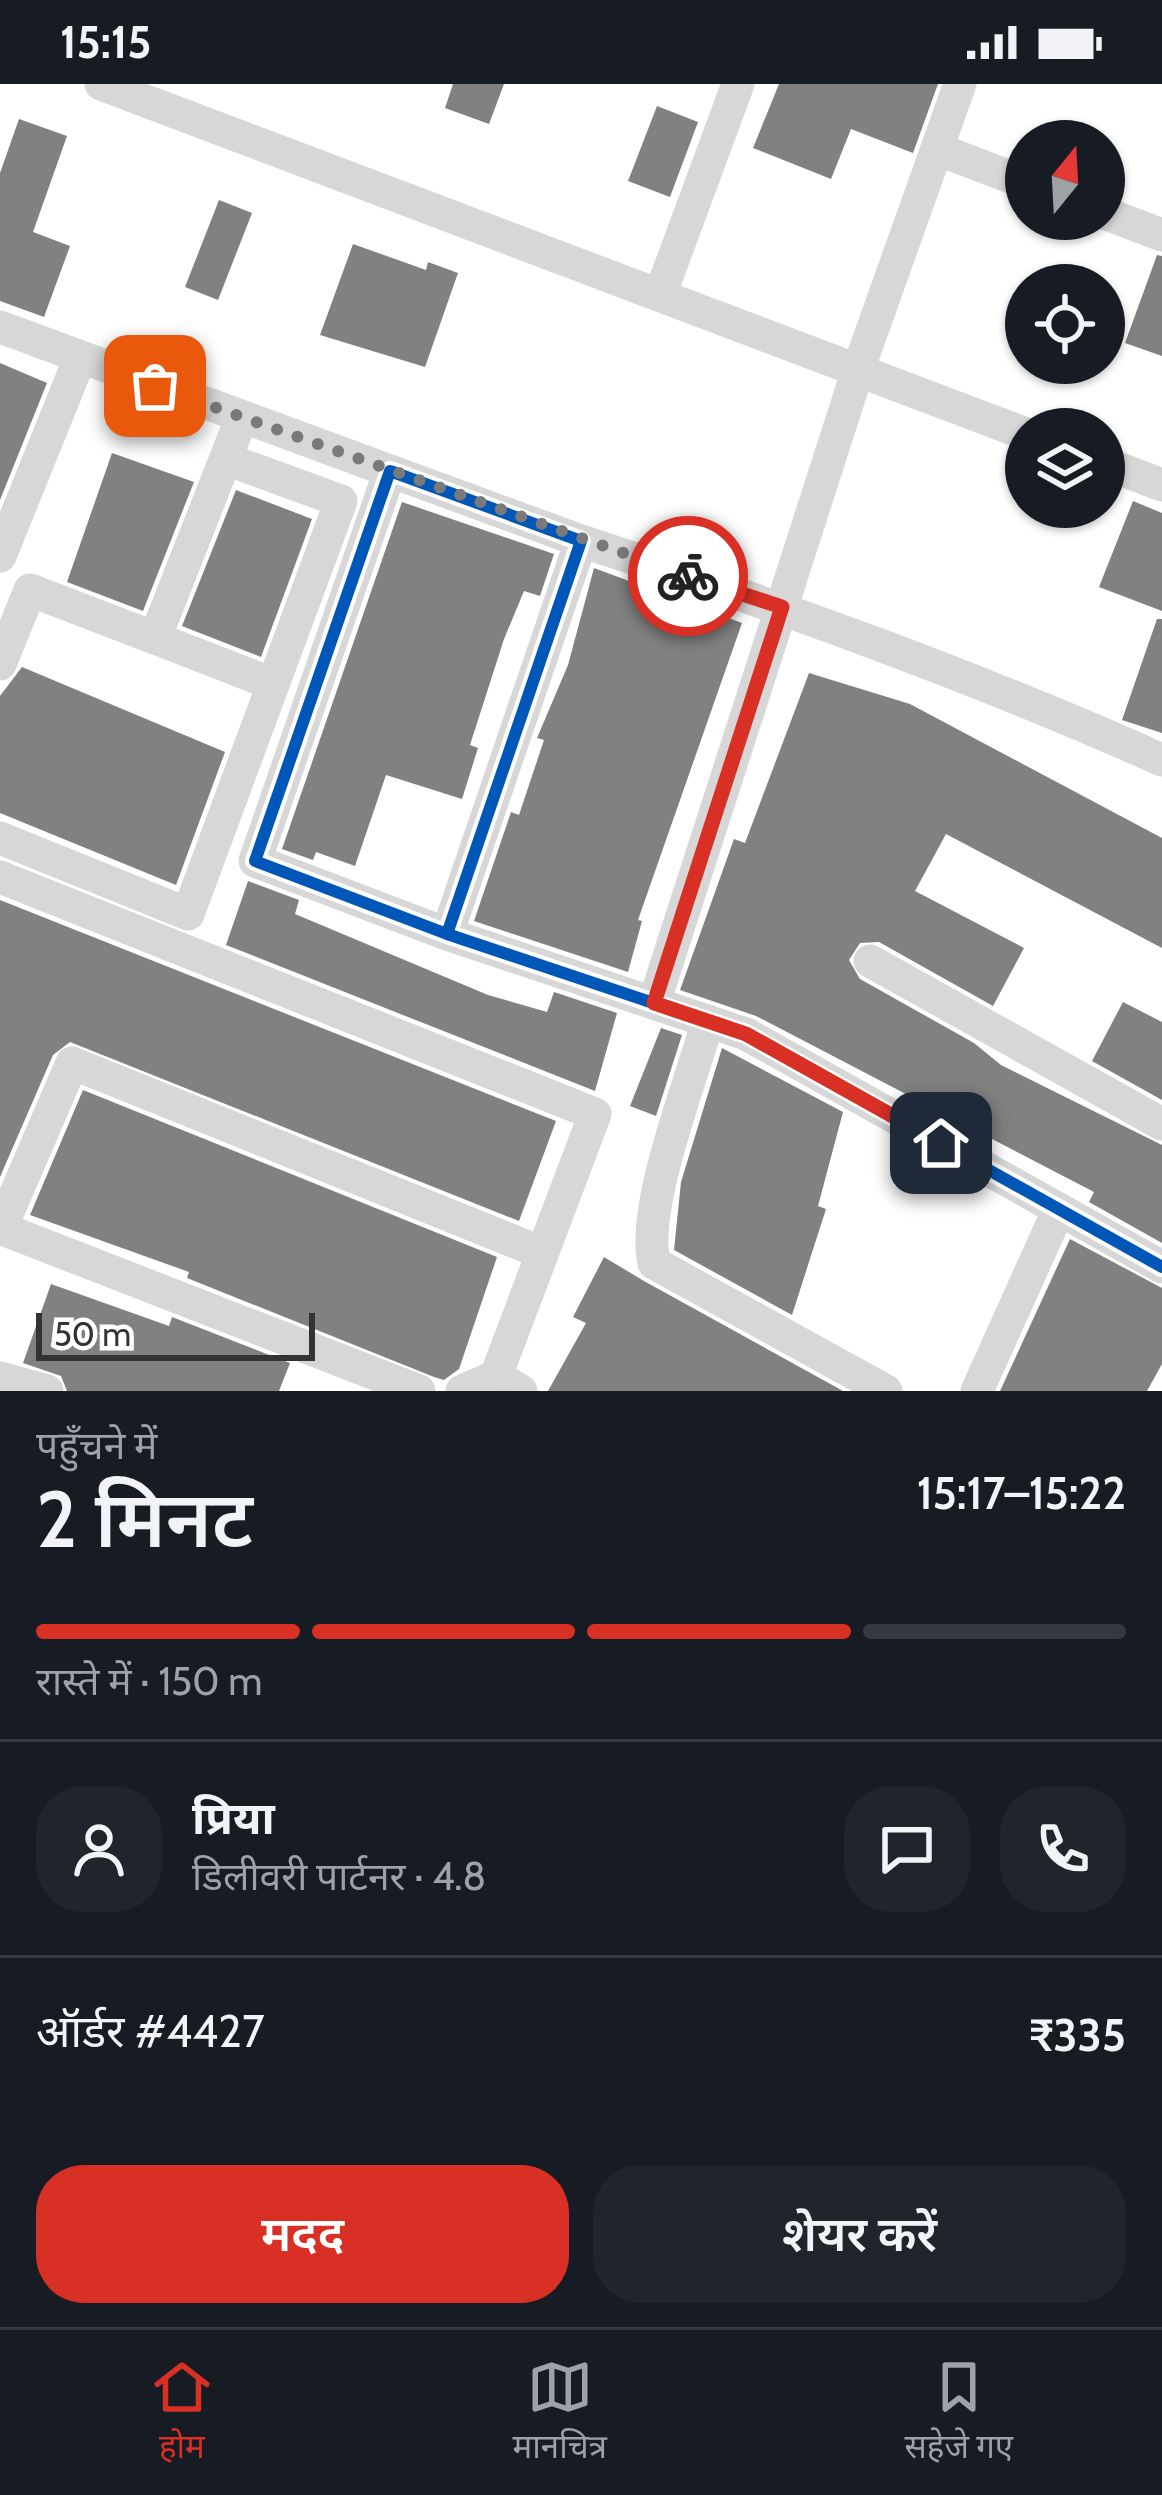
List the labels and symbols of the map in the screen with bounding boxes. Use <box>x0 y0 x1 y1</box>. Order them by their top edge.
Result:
north arrow <box>1005 120 1125 240</box>
pin <box>104 335 206 437</box>
courier <box>628 516 748 636</box>
pin <box>890 1092 992 1194</box>
scale bar <box>36 1307 315 1360</box>

